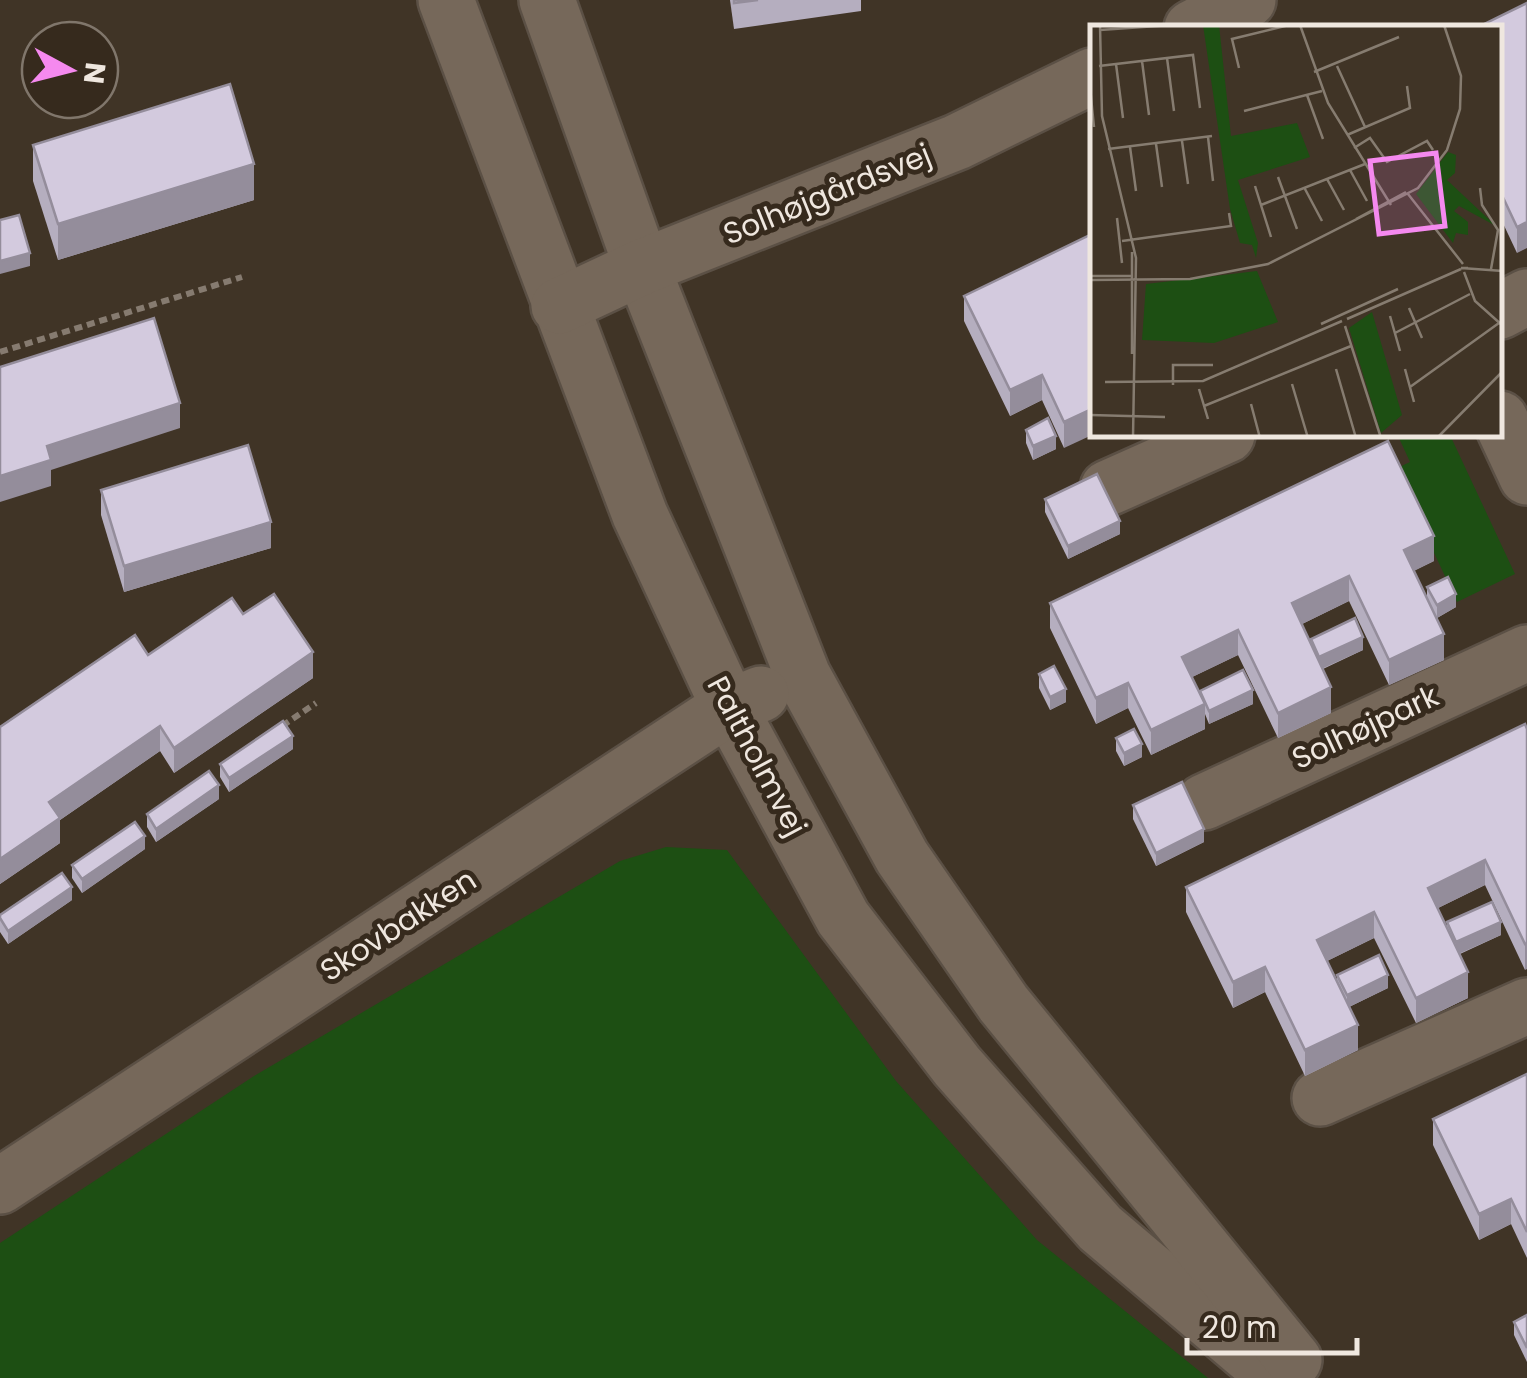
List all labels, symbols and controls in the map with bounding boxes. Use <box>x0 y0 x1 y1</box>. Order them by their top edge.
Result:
north arrow <box>20 20 120 120</box>
inset map <box>1090 25 1502 438</box>
text: N <box>74 60 115 86</box>
street label: Solhøjgårdsvej <box>717 133 937 255</box>
street label: Paltholmvej <box>697 668 817 844</box>
street label: Solhøjpark <box>1285 674 1446 780</box>
street label: Skovbakken <box>311 858 485 992</box>
scale bar <box>1187 1293 1357 1355</box>
text: 20 m <box>1202 1306 1277 1349</box>

